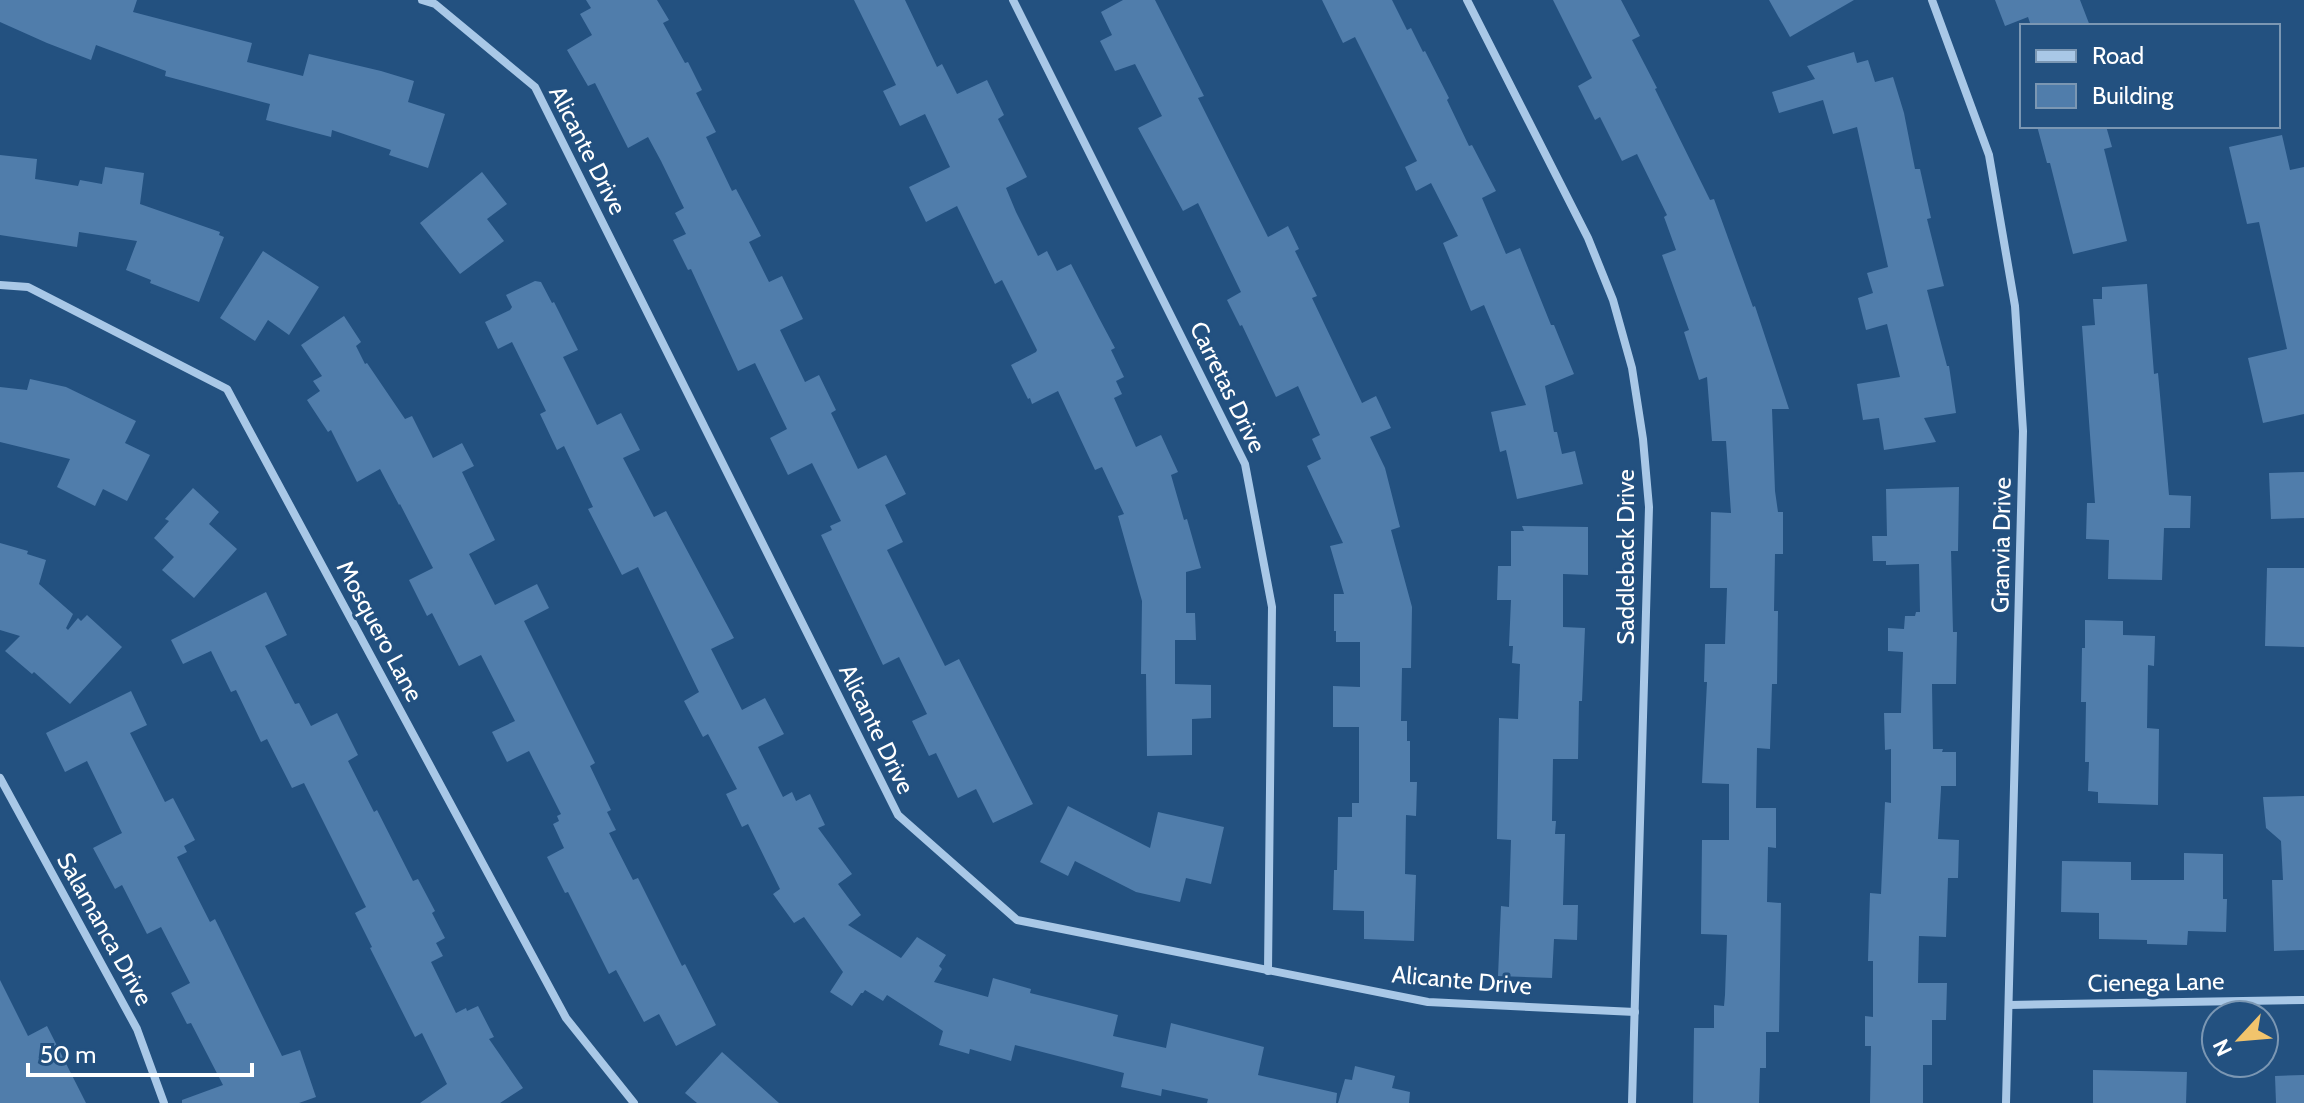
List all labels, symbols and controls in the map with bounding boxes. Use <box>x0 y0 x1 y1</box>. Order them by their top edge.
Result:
legend <box>2020 24 2280 128</box>
text: Road <box>2092 41 2144 70</box>
street label: Alicante Drive <box>543 81 633 219</box>
text: Building <box>2092 81 2174 110</box>
street label: Carretas Drive <box>1184 317 1272 457</box>
street label: Saddleback Drive <box>1611 469 1640 645</box>
street label: Granvia Drive <box>1985 477 2017 613</box>
street label: Mosquero Lane <box>331 555 429 707</box>
street label: Alicante Drive <box>833 659 921 799</box>
street label: Salamanca Drive <box>51 847 159 1011</box>
street label: Alicante Drive <box>1391 959 1533 1001</box>
street label: Cienega Lane <box>2087 966 2225 998</box>
north arrow <box>2200 999 2280 1079</box>
scale bar <box>28 1027 252 1077</box>
text: N <box>2207 1035 2238 1060</box>
text: 50 m <box>40 1040 96 1069</box>

